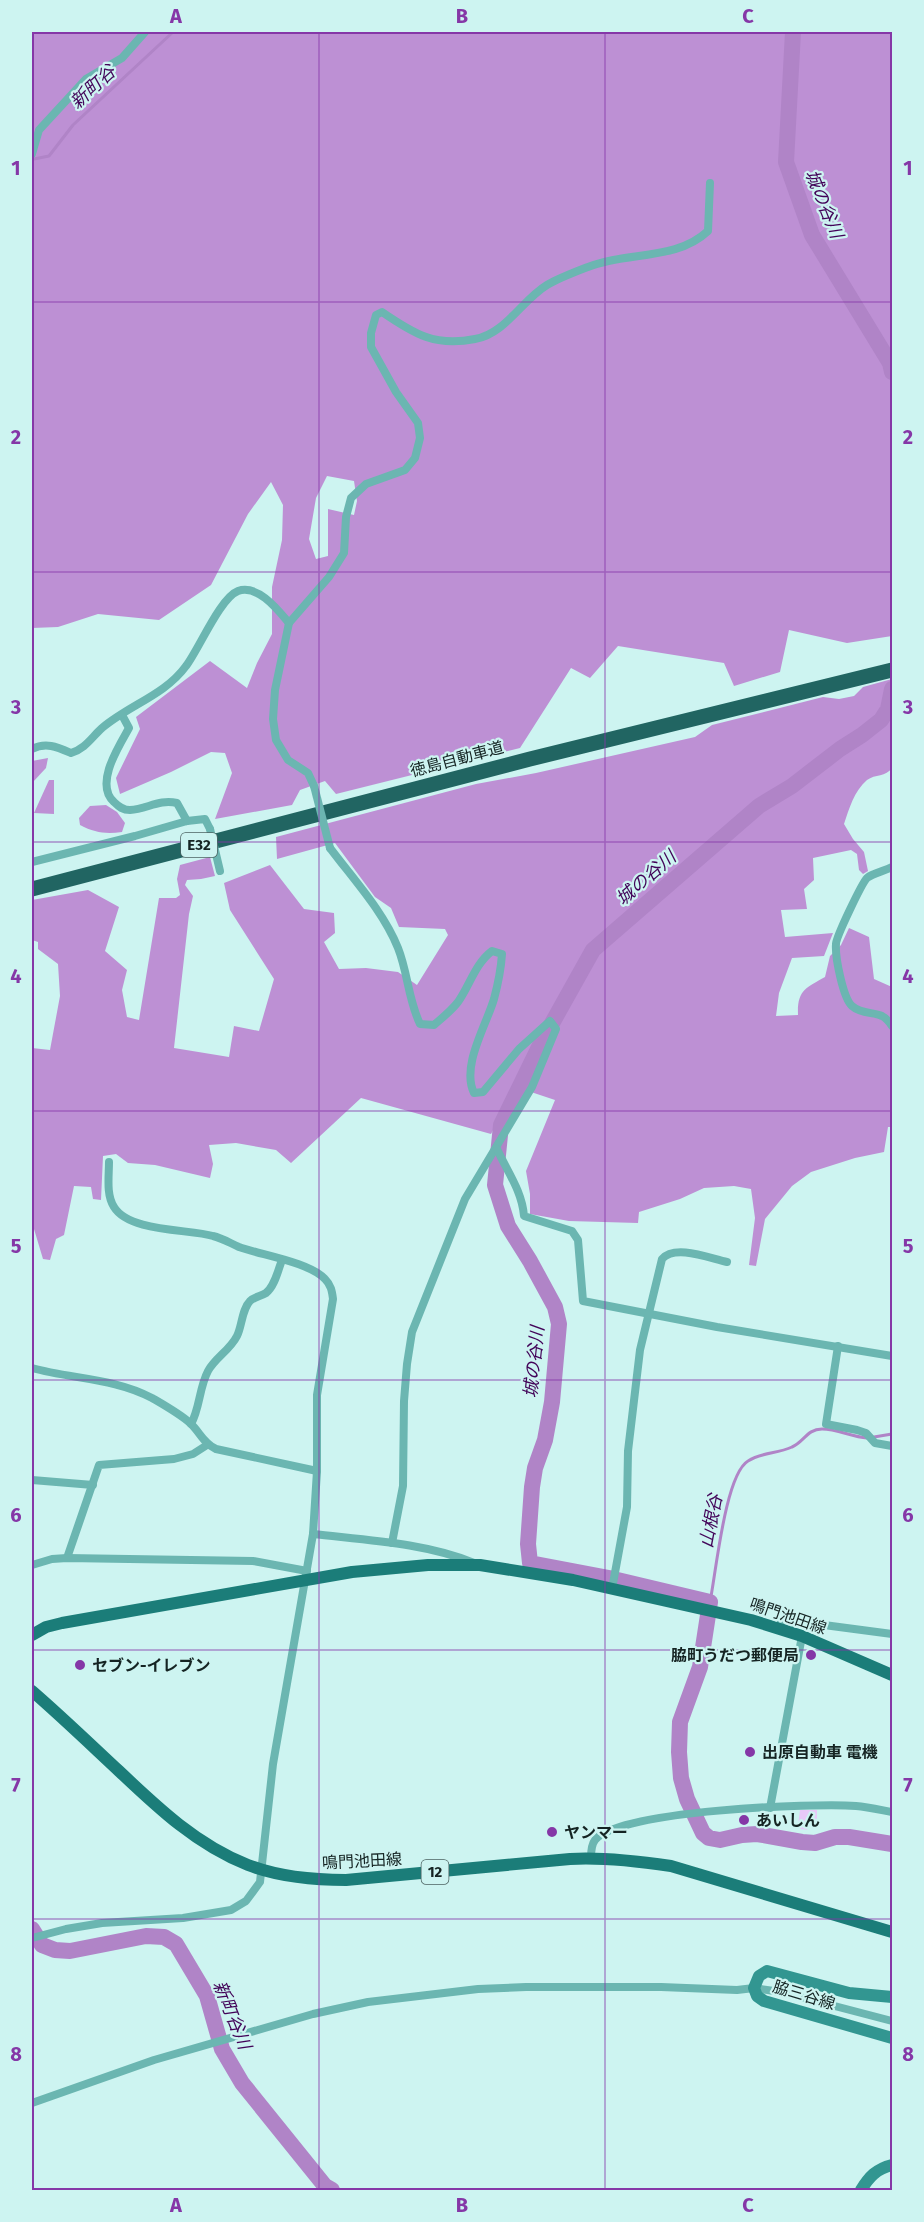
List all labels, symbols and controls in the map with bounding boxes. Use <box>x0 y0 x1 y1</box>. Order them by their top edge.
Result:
text: A <box>169 4 183 28</box>
text: B <box>456 4 468 28</box>
text: C <box>742 4 754 28</box>
water label: 新町谷 <box>66 59 122 113</box>
text: 1 <box>11 156 21 180</box>
text: 1 <box>903 156 913 180</box>
water label: 城の谷川 <box>800 167 848 243</box>
text: 2 <box>11 425 21 449</box>
text: 2 <box>903 425 913 449</box>
text: 3 <box>10 695 21 719</box>
text: 3 <box>902 695 913 719</box>
street label: 徳島自動車道 <box>408 737 506 781</box>
road number: E32 <box>181 833 217 857</box>
water label: 城の谷川 <box>612 845 682 910</box>
text: 4 <box>10 964 22 988</box>
text: 4 <box>902 964 914 988</box>
text: 5 <box>11 1234 22 1258</box>
text: 5 <box>903 1234 914 1258</box>
water label: 城の谷川 <box>519 1323 549 1399</box>
water label: 山根谷 <box>695 1490 727 1550</box>
text: 6 <box>10 1503 22 1527</box>
text: 6 <box>902 1503 914 1527</box>
street label: 鳴門池田線 <box>747 1594 829 1638</box>
place label: 脇町うだつ郵便局 <box>671 1646 799 1665</box>
marker: 脇町うだつ郵便局 <box>804 1648 818 1662</box>
place label: セブン-イレブン <box>92 1656 211 1675</box>
marker: セブン-イレブン <box>73 1658 87 1672</box>
place label: 出原自動車 電機 <box>762 1743 878 1762</box>
marker: 出原自動車 電機 <box>743 1745 757 1759</box>
text: 7 <box>11 1773 21 1797</box>
text: 7 <box>903 1773 913 1797</box>
place label: あいしん <box>756 1811 820 1830</box>
marker: あいしん <box>737 1813 751 1827</box>
place label: ヤンマー <box>564 1823 628 1842</box>
marker: ヤンマー <box>545 1825 559 1839</box>
street label: 鳴門池田線 <box>322 1849 402 1873</box>
road number: 12 <box>422 1860 448 1884</box>
street label: 脇三谷線 <box>771 1977 837 2013</box>
water label: 新町谷川 <box>208 1978 256 2054</box>
text: 8 <box>10 2042 22 2066</box>
text: 8 <box>902 2042 914 2066</box>
text: A <box>169 2193 183 2217</box>
text: B <box>456 2193 468 2217</box>
text: C <box>742 2193 754 2217</box>

